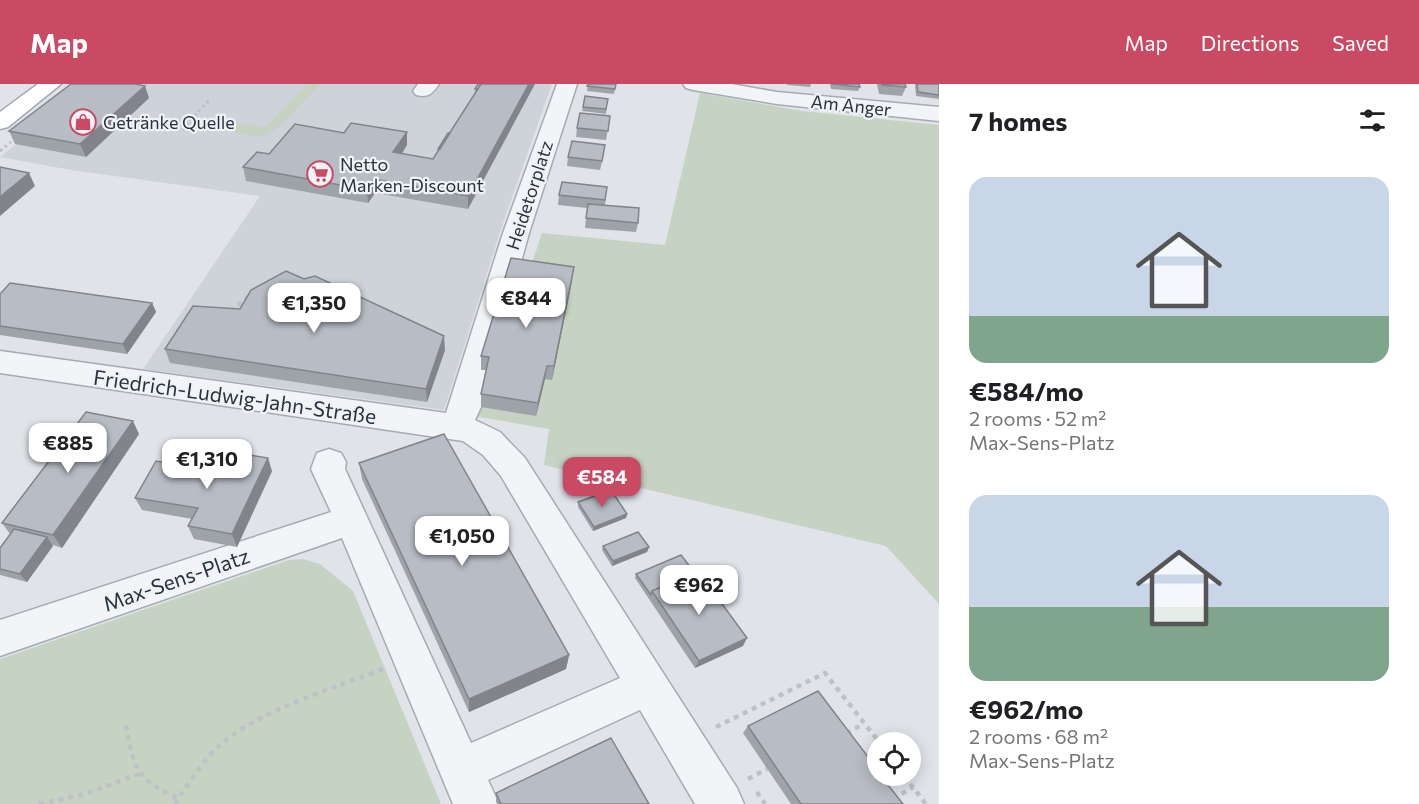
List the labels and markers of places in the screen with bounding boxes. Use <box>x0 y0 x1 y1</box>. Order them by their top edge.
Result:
shop icon: Getränke Quelle <box>68 107 98 137</box>
place label: Getränke Quelle <box>103 111 235 133</box>
place label: Netto Marken-Discount <box>340 153 484 196</box>
supermarket icon: Netto Marken-Discount <box>305 159 335 189</box>
pin: €844 <box>490 278 562 329</box>
pin: €1,350 <box>265 283 363 334</box>
pin: €885 <box>32 423 104 474</box>
pin: €1,310 <box>158 439 256 490</box>
pin: €584 <box>566 457 638 508</box>
pin: €1,050 <box>413 516 511 567</box>
pin: €962 <box>663 565 735 616</box>

